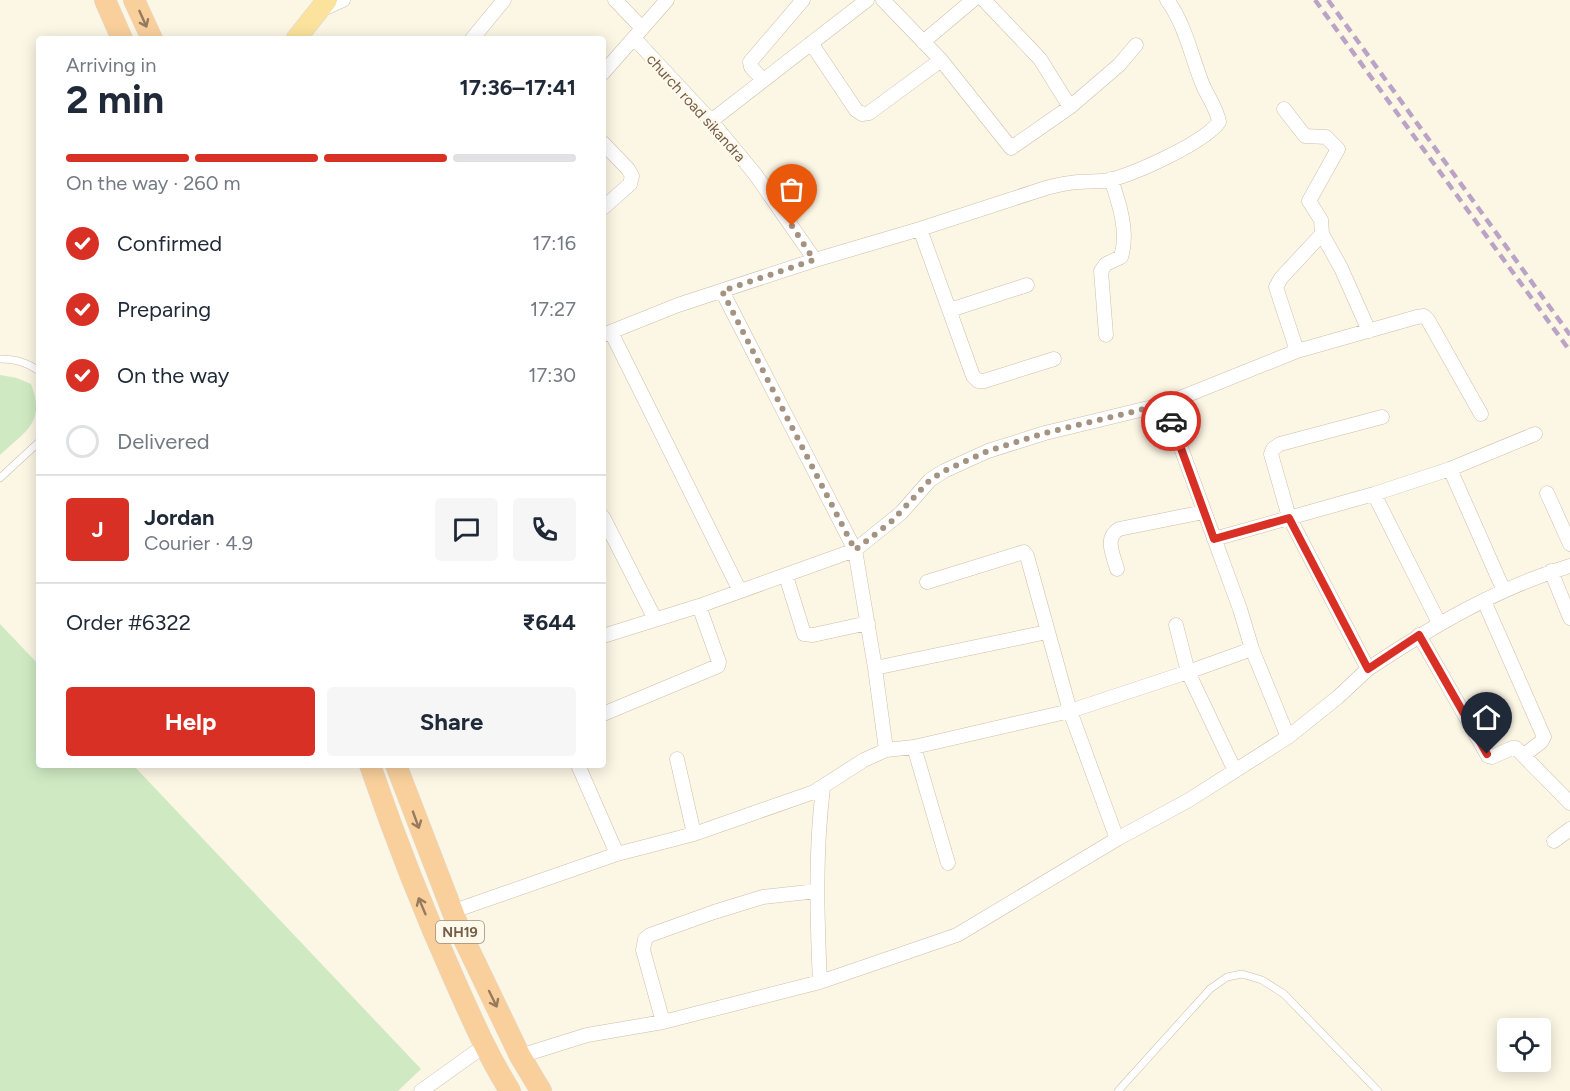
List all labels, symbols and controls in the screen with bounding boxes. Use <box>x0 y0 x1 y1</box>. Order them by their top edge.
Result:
one-way arrow <box>138 10 149 28</box>
street label: church road sikandra <box>643 50 749 166</box>
text: Arriving in <box>66 53 156 77</box>
text: 17:36–17:41 <box>459 74 576 101</box>
text: 2 min <box>66 76 164 123</box>
pin <box>766 164 817 226</box>
text: On the way · 260 m <box>66 171 240 195</box>
icon: bag <box>775 173 808 206</box>
icon: check <box>66 227 99 260</box>
text: Confirmed <box>117 230 222 257</box>
text: 17:16 <box>532 231 576 255</box>
icon: check <box>66 293 99 326</box>
text: Preparing <box>117 296 211 323</box>
text: 17:27 <box>530 297 576 321</box>
icon: check <box>66 359 99 392</box>
text: On the way <box>117 362 229 389</box>
text: 17:30 <box>528 363 576 387</box>
courier <box>1141 391 1201 451</box>
icon: car <box>1155 405 1188 438</box>
text: Delivered <box>117 428 210 455</box>
button: chat <box>435 498 498 561</box>
button: phone <box>513 498 576 561</box>
text: Jordan <box>144 504 215 531</box>
text: J <box>91 516 104 543</box>
text: Courier · 4.9 <box>144 531 253 555</box>
text: Order #6322 <box>66 609 191 636</box>
text: ₹644 <box>522 609 576 636</box>
button: Help <box>66 687 315 756</box>
button: Share <box>327 687 576 756</box>
pin <box>1461 692 1512 754</box>
icon: home <box>1470 701 1503 734</box>
one-way arrow <box>412 810 423 829</box>
one-way arrow <box>416 897 427 915</box>
road number: NH19 <box>436 921 484 943</box>
one-way arrow <box>487 990 499 1008</box>
map controls <box>1497 1018 1551 1072</box>
button: locate <box>1497 1018 1551 1072</box>

